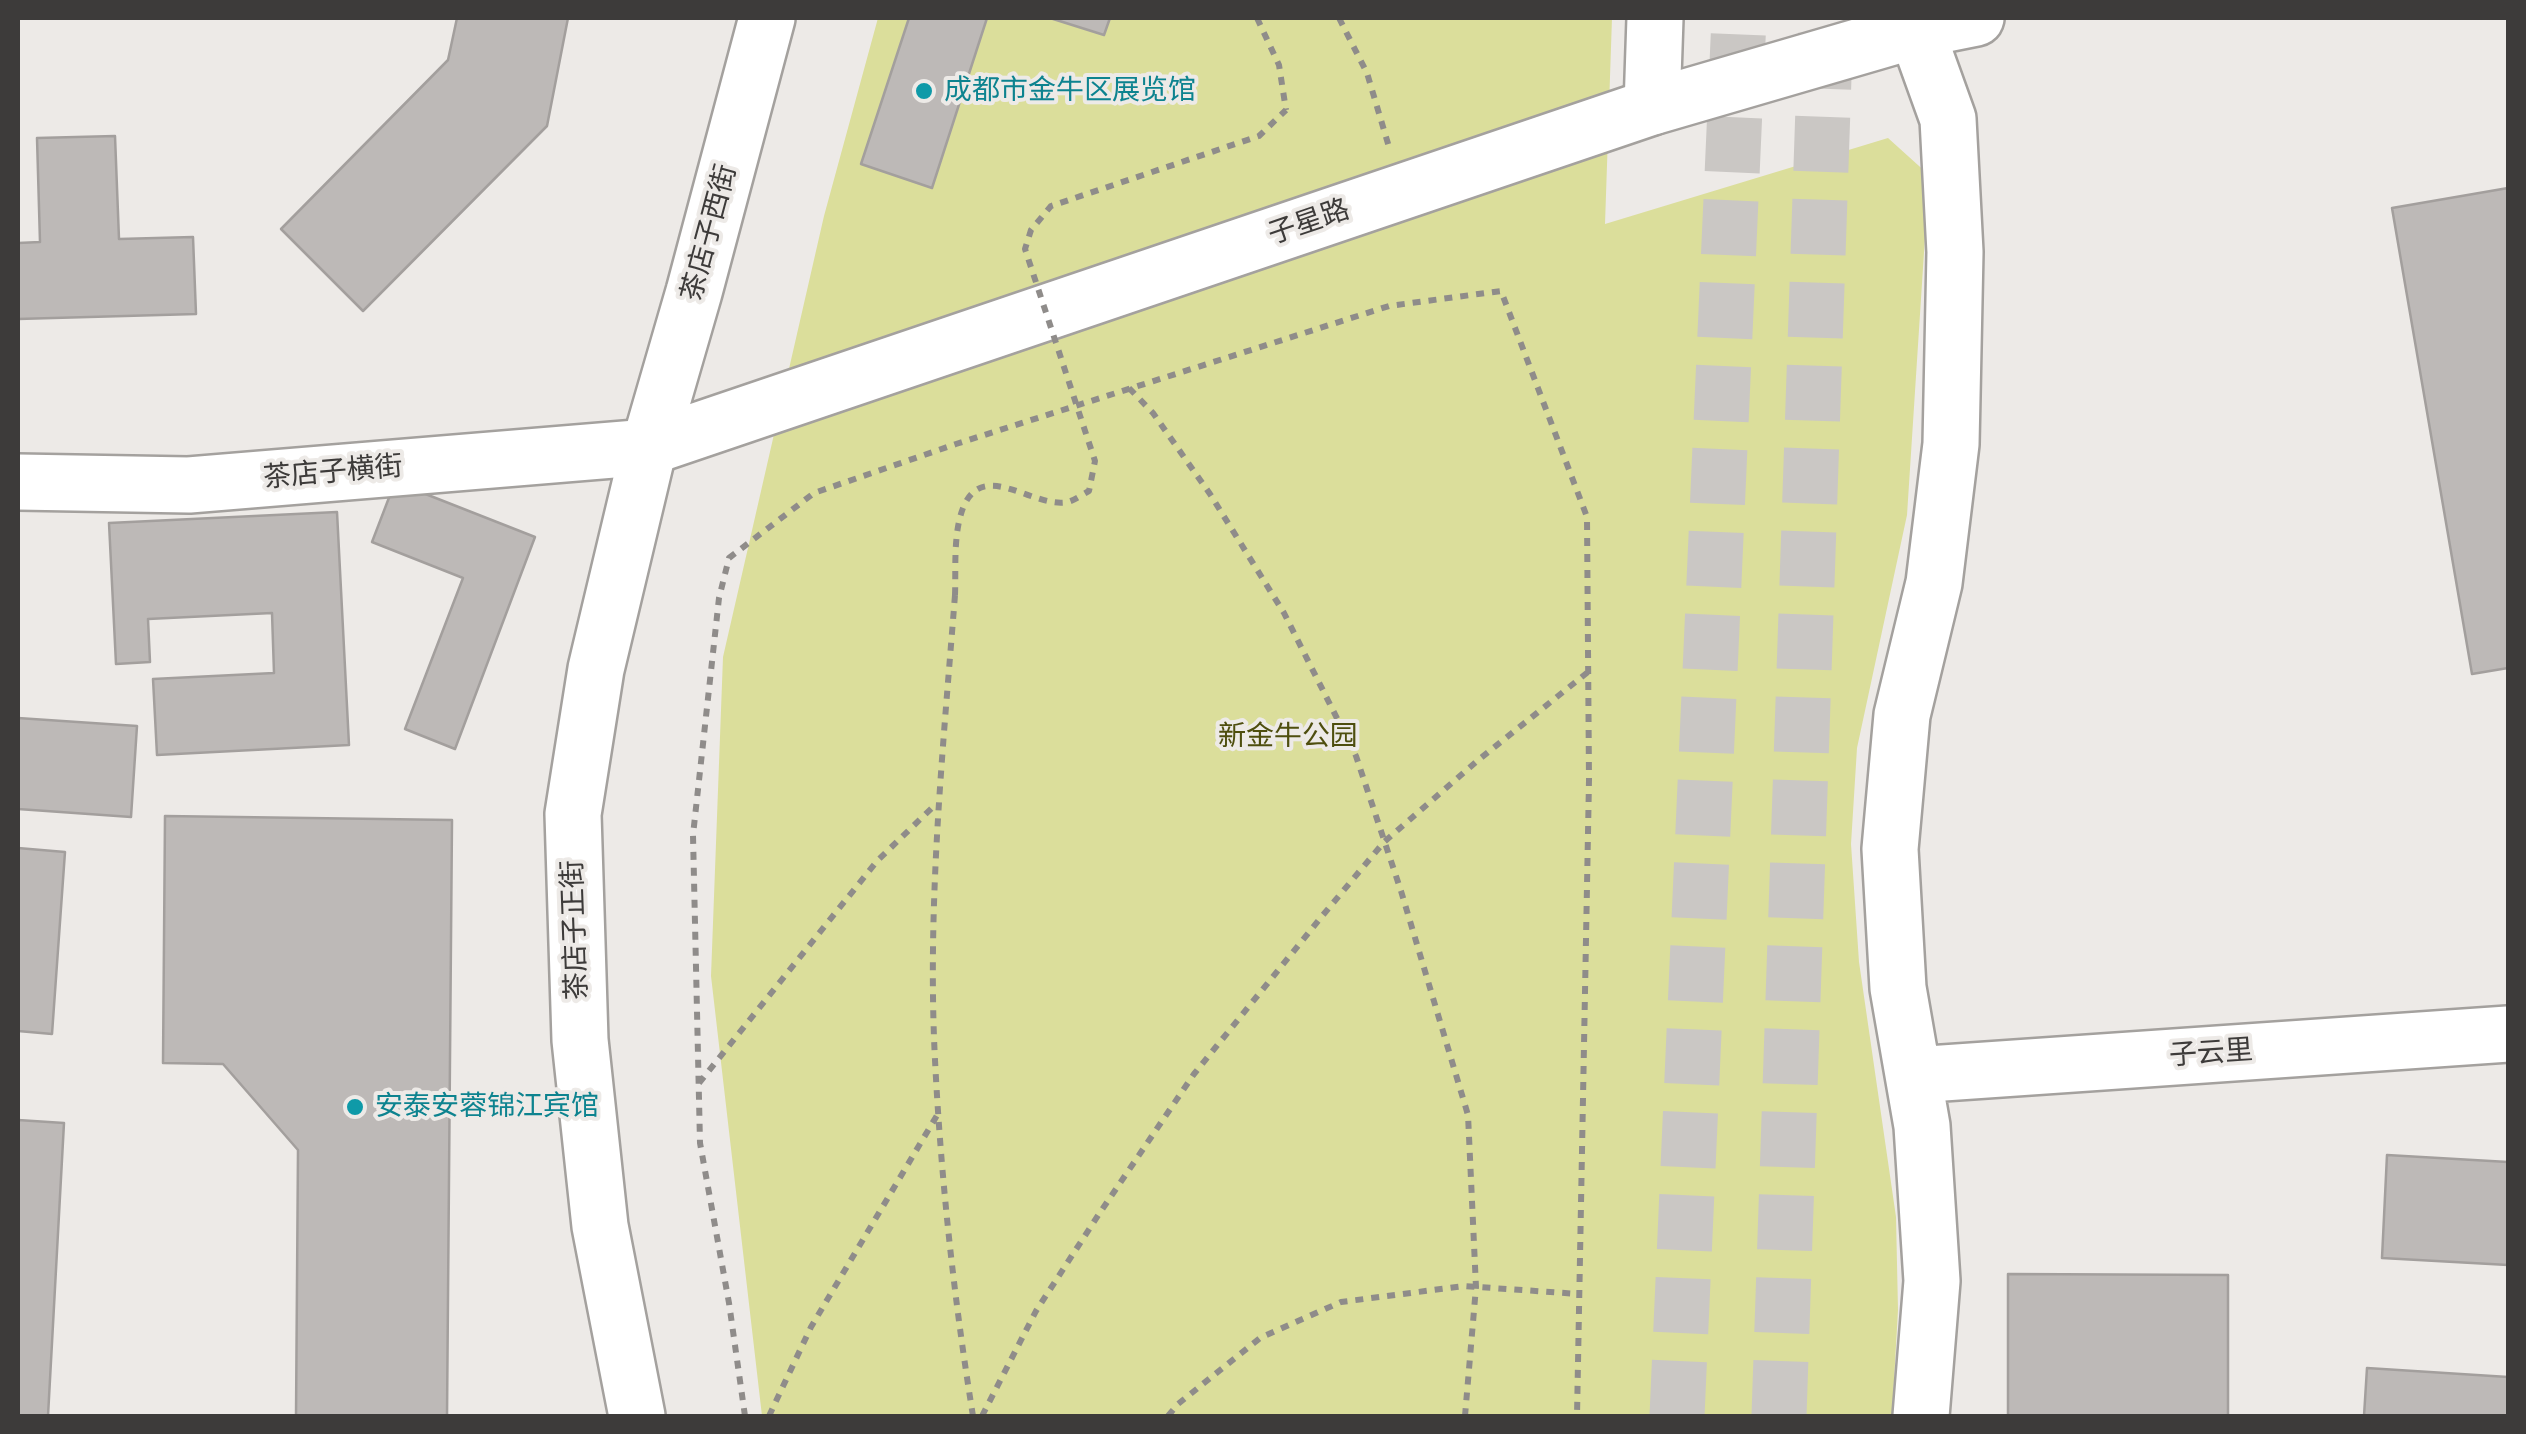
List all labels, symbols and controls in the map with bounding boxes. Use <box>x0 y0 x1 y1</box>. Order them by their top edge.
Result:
place label: 成都市金牛区展览馆 <box>944 74 1196 108</box>
marker: 成都市金牛区展览馆 <box>913 80 935 102</box>
street label: 茶店子西街 <box>676 161 744 305</box>
street label: 子星路 <box>1264 193 1354 253</box>
street label: 茶店子横街 <box>262 450 404 496</box>
park label: 新金牛公园 <box>1218 720 1358 754</box>
street label: 茶店子正街 <box>557 859 595 1001</box>
street label: 子云里 <box>2168 1034 2254 1074</box>
place label: 安泰安蓉锦江宾馆 <box>375 1090 599 1124</box>
marker: 安泰安蓉锦江宾馆 <box>344 1096 366 1118</box>

